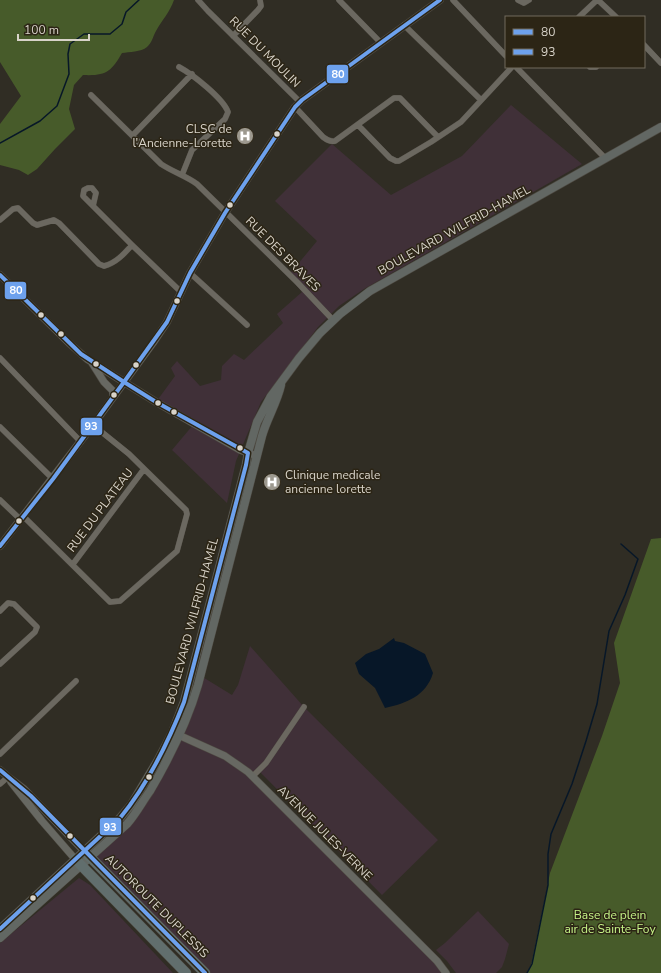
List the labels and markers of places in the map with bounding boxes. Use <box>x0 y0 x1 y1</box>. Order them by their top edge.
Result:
place label: CLSC de l'Ancienne-Lorette <box>132 121 232 151</box>
hospital icon: CLSC de l'Ancienne-Lorette <box>235 126 255 146</box>
unlabelled marker <box>272 129 282 139</box>
unlabelled marker <box>225 200 235 210</box>
unlabelled marker <box>172 296 182 306</box>
unlabelled marker <box>36 310 46 320</box>
unlabelled marker <box>56 329 66 339</box>
unlabelled marker <box>91 359 101 369</box>
unlabelled marker <box>131 360 141 370</box>
unlabelled marker <box>109 390 119 400</box>
unlabelled marker <box>153 398 163 408</box>
unlabelled marker <box>169 407 179 417</box>
unlabelled marker <box>235 443 245 453</box>
place label: Clinique medicale ancienne lorette <box>285 467 380 497</box>
hospital icon: Clinique medicale ancienne lorette <box>262 472 282 492</box>
unlabelled marker <box>14 516 24 526</box>
unlabelled marker <box>144 772 154 782</box>
unlabelled marker <box>65 831 75 841</box>
unlabelled marker <box>28 893 38 903</box>

